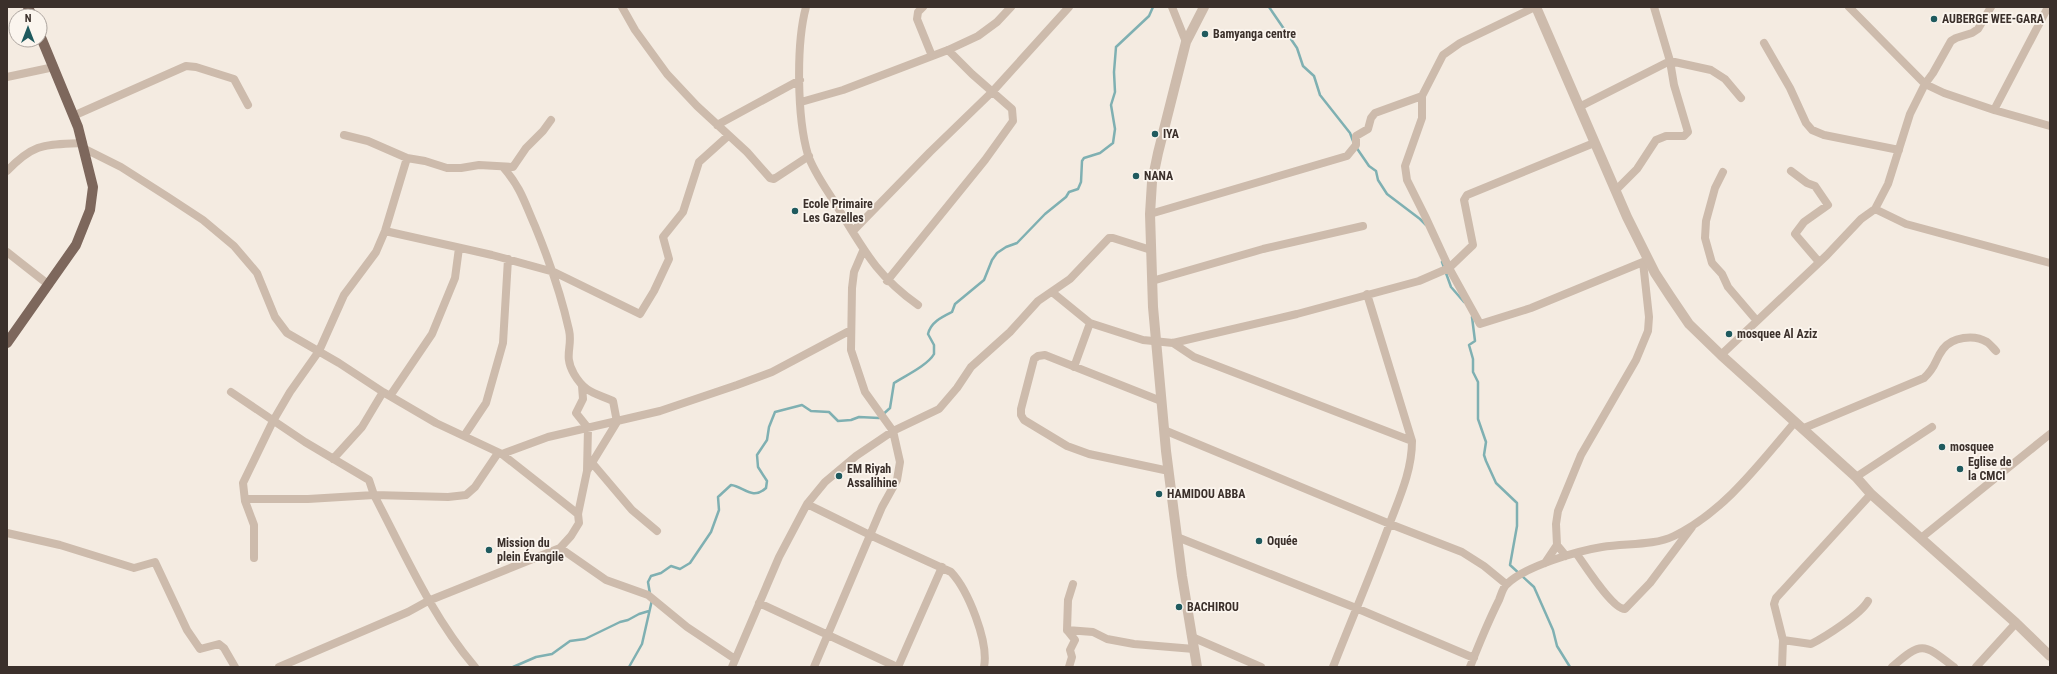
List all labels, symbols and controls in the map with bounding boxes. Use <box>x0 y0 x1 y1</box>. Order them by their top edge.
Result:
north arrow <box>8 8 48 48</box>
text: N <box>25 12 32 25</box>
place label: AUBERGE WEE-GARA <box>1942 12 2045 26</box>
marker: AUBERGE WEE-GARA <box>1929 14 1939 24</box>
place label: Bamyanga centre <box>1213 27 1296 41</box>
marker: Bamyanga centre <box>1200 29 1210 39</box>
place label: IYA <box>1163 127 1180 141</box>
marker: IYA <box>1150 129 1160 139</box>
place label: NANA <box>1144 169 1174 183</box>
marker: NANA <box>1131 171 1141 181</box>
place label: Ecole Primaire Les Gazelles <box>803 197 873 225</box>
marker: Ecole Primaire Les Gazelles <box>790 206 800 216</box>
place label: mosquee Al Aziz <box>1737 327 1818 341</box>
marker: mosquee Al Aziz <box>1724 329 1734 339</box>
place label: mosquee <box>1950 440 1994 454</box>
marker: mosquee <box>1937 442 1947 452</box>
place label: Eglise de la CMCI <box>1968 455 2012 483</box>
place label: EM Riyah Assalihine <box>847 462 898 490</box>
marker: Eglise de la CMCI <box>1955 464 1965 474</box>
marker: EM Riyah Assalihine <box>834 471 844 481</box>
place label: HAMIDOU ABBA <box>1167 487 1246 501</box>
marker: HAMIDOU ABBA <box>1154 489 1164 499</box>
place label: Oquée <box>1267 534 1298 548</box>
place label: Mission du plein Évangile <box>497 536 564 564</box>
marker: Oquée <box>1254 536 1264 546</box>
marker: Mission du plein Évangile <box>484 545 494 555</box>
place label: BACHIROU <box>1187 600 1239 614</box>
marker: BACHIROU <box>1174 602 1184 612</box>

